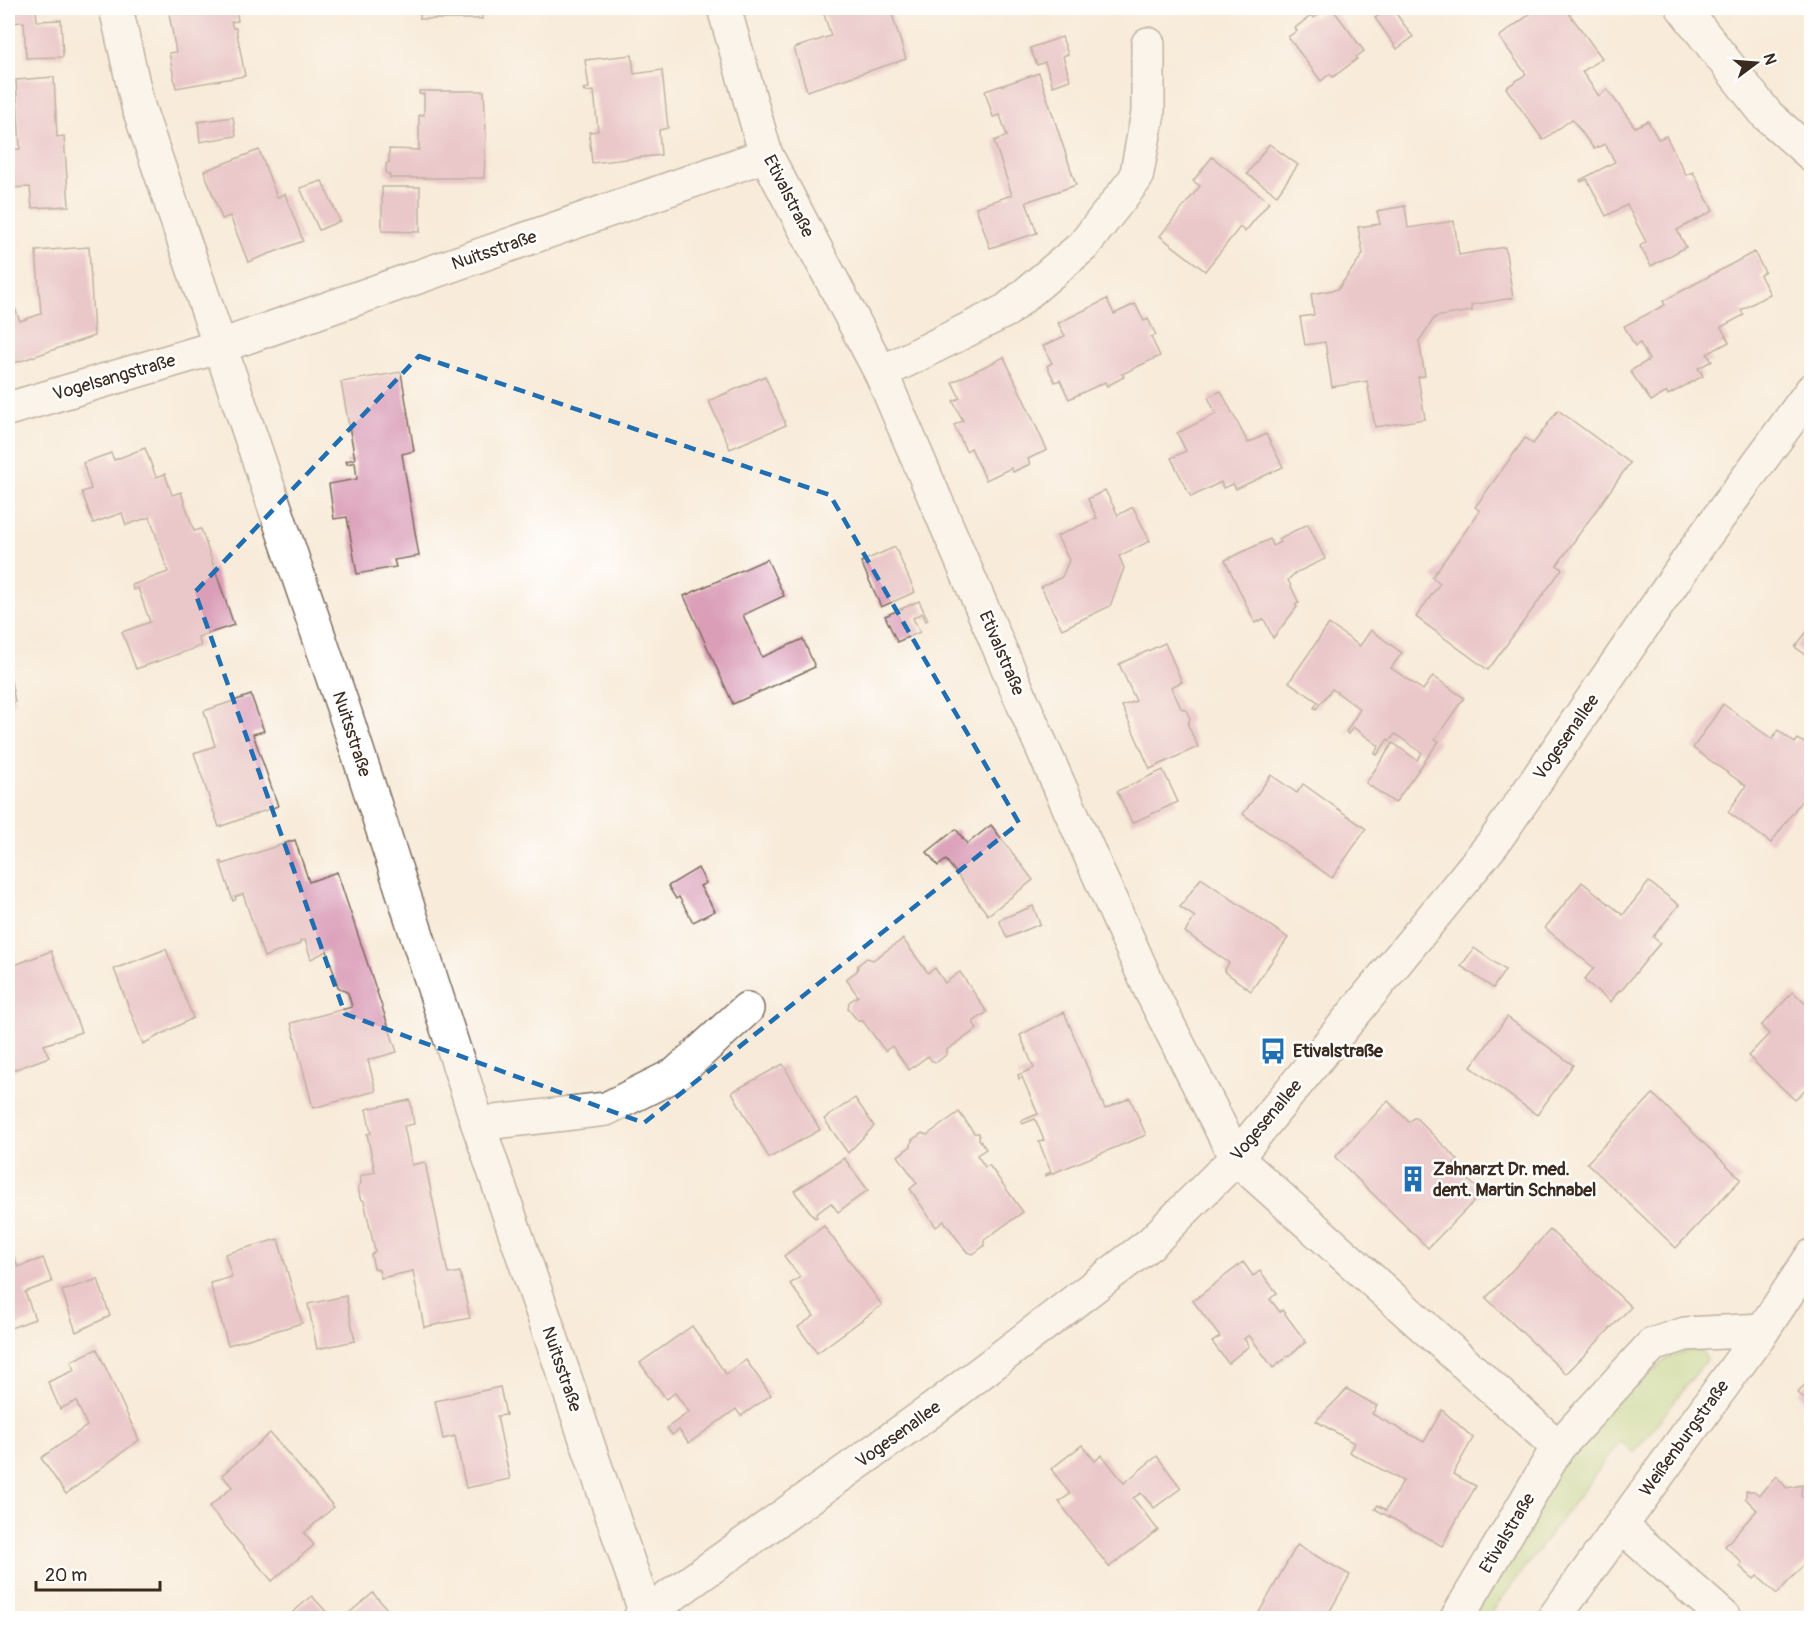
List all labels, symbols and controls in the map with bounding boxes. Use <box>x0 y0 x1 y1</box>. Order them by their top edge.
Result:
north arrow <box>1726 33 1786 93</box>
text: N <box>1758 51 1781 67</box>
street label: Etivalstraße <box>758 151 819 242</box>
street label: Nuitsstraße <box>449 225 540 276</box>
street label: Vogelsangstraße <box>50 349 178 406</box>
street label: Etivalstraße <box>973 607 1030 699</box>
street label: Nuitsstraße <box>327 689 376 780</box>
street label: Vogesenallee <box>1528 690 1605 785</box>
bus stop icon: Etivalstraße <box>1258 1036 1288 1066</box>
place label: Etivalstraße <box>1293 1040 1384 1063</box>
street label: Vogesenallee <box>1225 1075 1307 1166</box>
place label: Zahnarzt Dr. med. dent. Martin Schnabel <box>1433 1158 1596 1202</box>
building icon: Zahnarzt Dr. med. dent. Martin Schnabel <box>1398 1164 1428 1194</box>
street label: Nuitsstraße <box>536 1324 587 1415</box>
street label: Weißenburgstraße <box>1635 1376 1734 1501</box>
street label: Vogesenallee <box>851 1396 946 1473</box>
street label: Etivalstraße <box>1474 1489 1540 1578</box>
scale bar <box>36 1554 160 1592</box>
text: 20 m <box>45 1564 87 1587</box>

